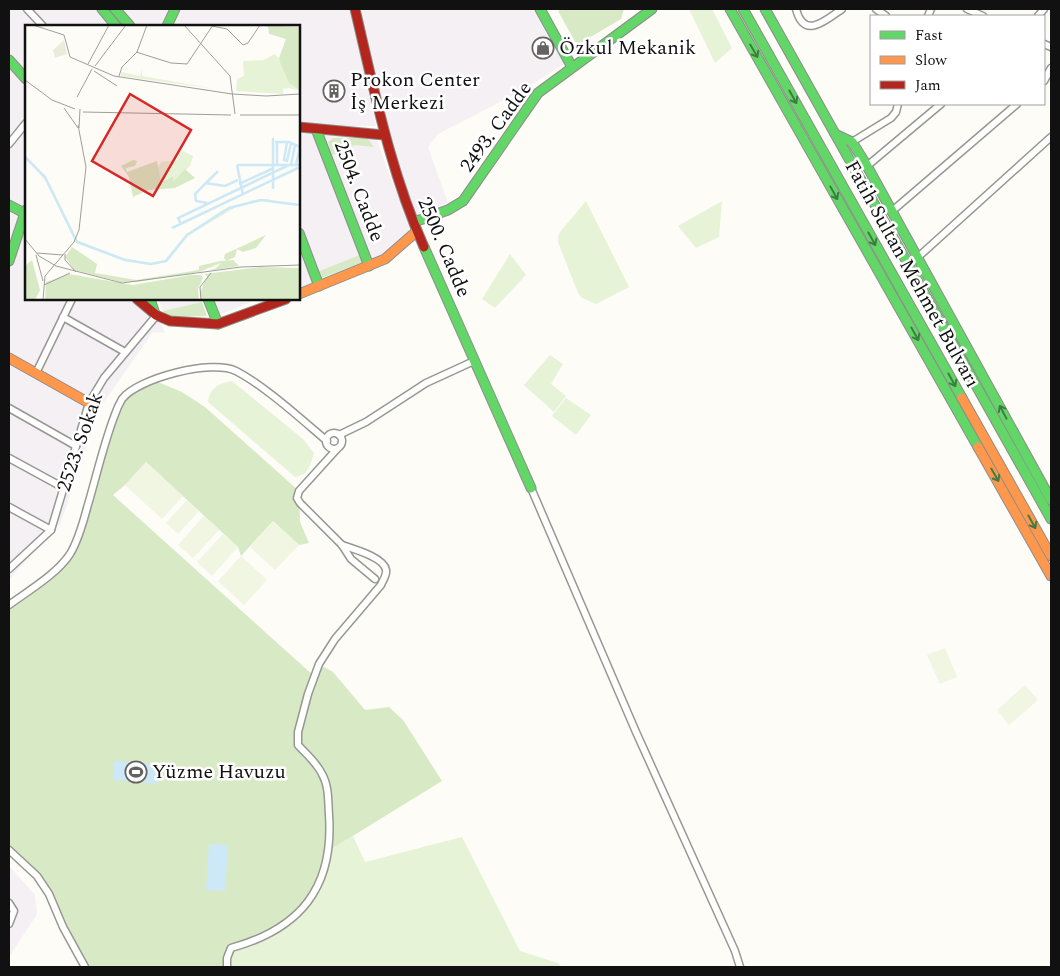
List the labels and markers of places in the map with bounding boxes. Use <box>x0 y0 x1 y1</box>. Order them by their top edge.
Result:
place label: Özkul Mekanik <box>559 33 696 63</box>
shop icon: Özkul Mekanik <box>531 36 555 60</box>
place label: Prokon Center İş Merkezi <box>350 65 480 118</box>
building icon: Prokon Center İş Merkezi <box>322 79 346 103</box>
place label: Yüzme Havuzu <box>152 757 286 787</box>
sports icon: Yüzme Havuzu <box>124 760 148 784</box>

